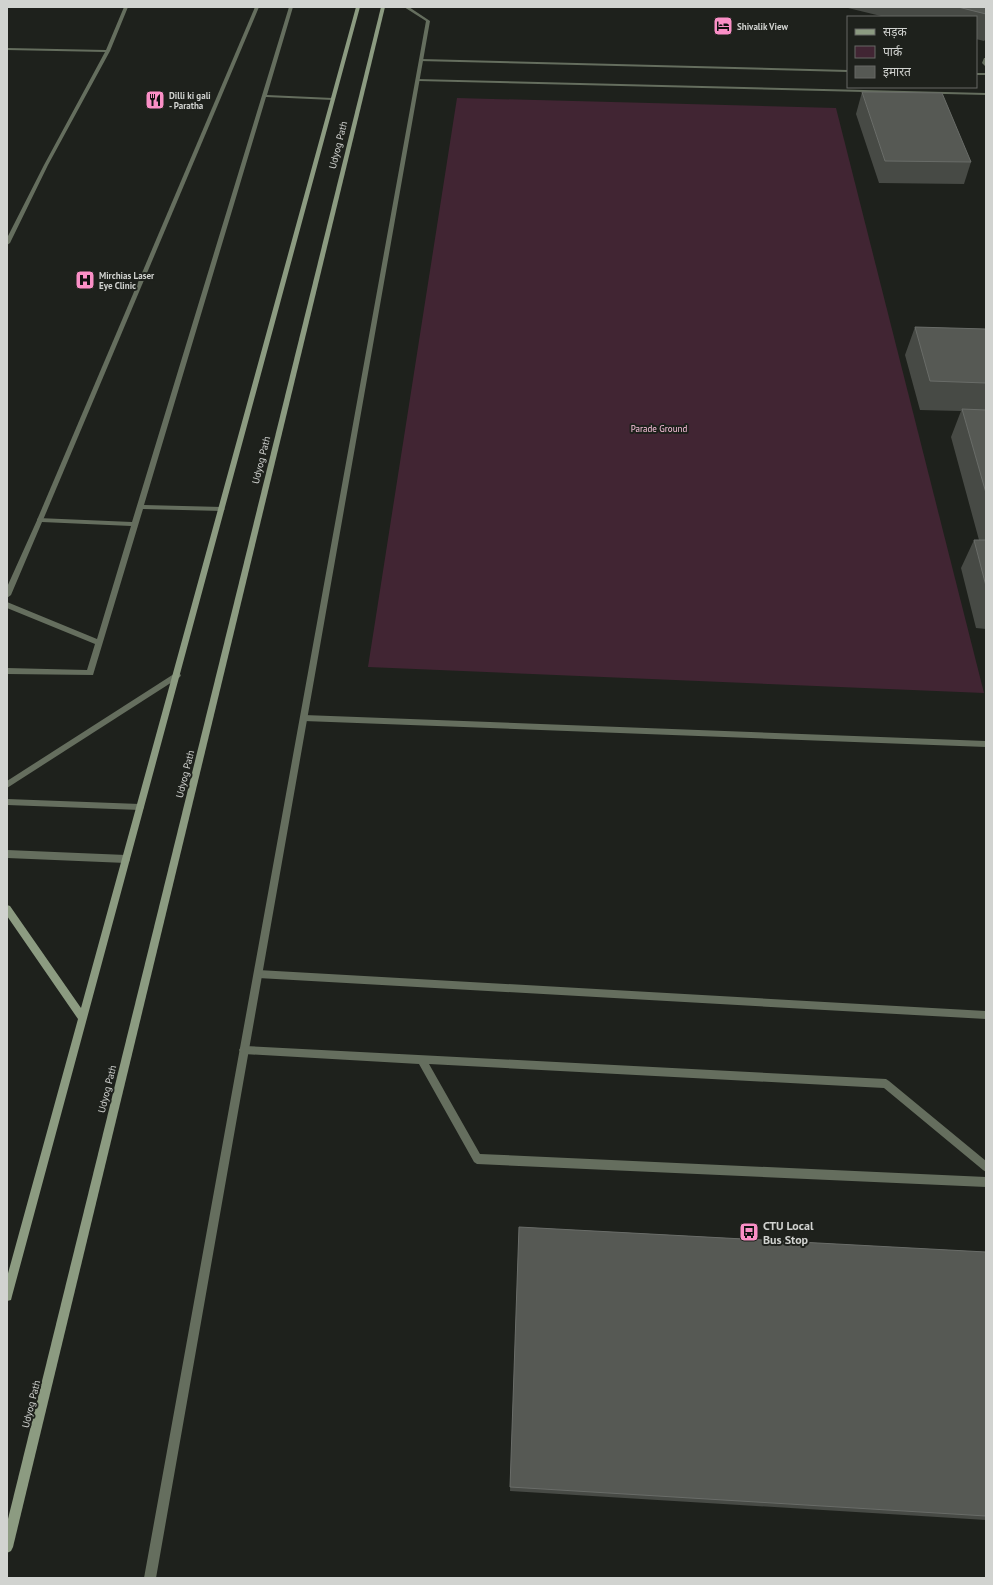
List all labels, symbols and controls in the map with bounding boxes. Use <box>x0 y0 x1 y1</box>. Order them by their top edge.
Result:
hotel icon: Shivalik View <box>712 15 734 37</box>
legend <box>847 16 977 88</box>
place label: Shivalik View <box>737 21 788 32</box>
text: सड़क <box>883 24 908 39</box>
text: पार्क <box>883 44 903 59</box>
text: इमारत <box>883 64 912 79</box>
restaurant icon: Dilli ki gali - Paratha <box>144 89 166 111</box>
place label: Dilli ki gali - Paratha <box>169 90 211 111</box>
street label: Udyog Path <box>326 120 350 170</box>
hospital icon: Mirchias Laser Eye Clinic <box>74 269 96 291</box>
place label: Mirchias Laser Eye Clinic <box>99 270 155 291</box>
park label: Parade Ground <box>631 423 687 434</box>
street label: Udyog Path <box>249 435 273 485</box>
street label: Udyog Path <box>173 749 197 799</box>
street label: Udyog Path <box>95 1064 119 1114</box>
place label: CTU Local Bus Stop <box>763 1218 814 1247</box>
bus stop icon: CTU Local Bus Stop <box>738 1221 760 1243</box>
street label: Udyog Path <box>19 1379 43 1429</box>

